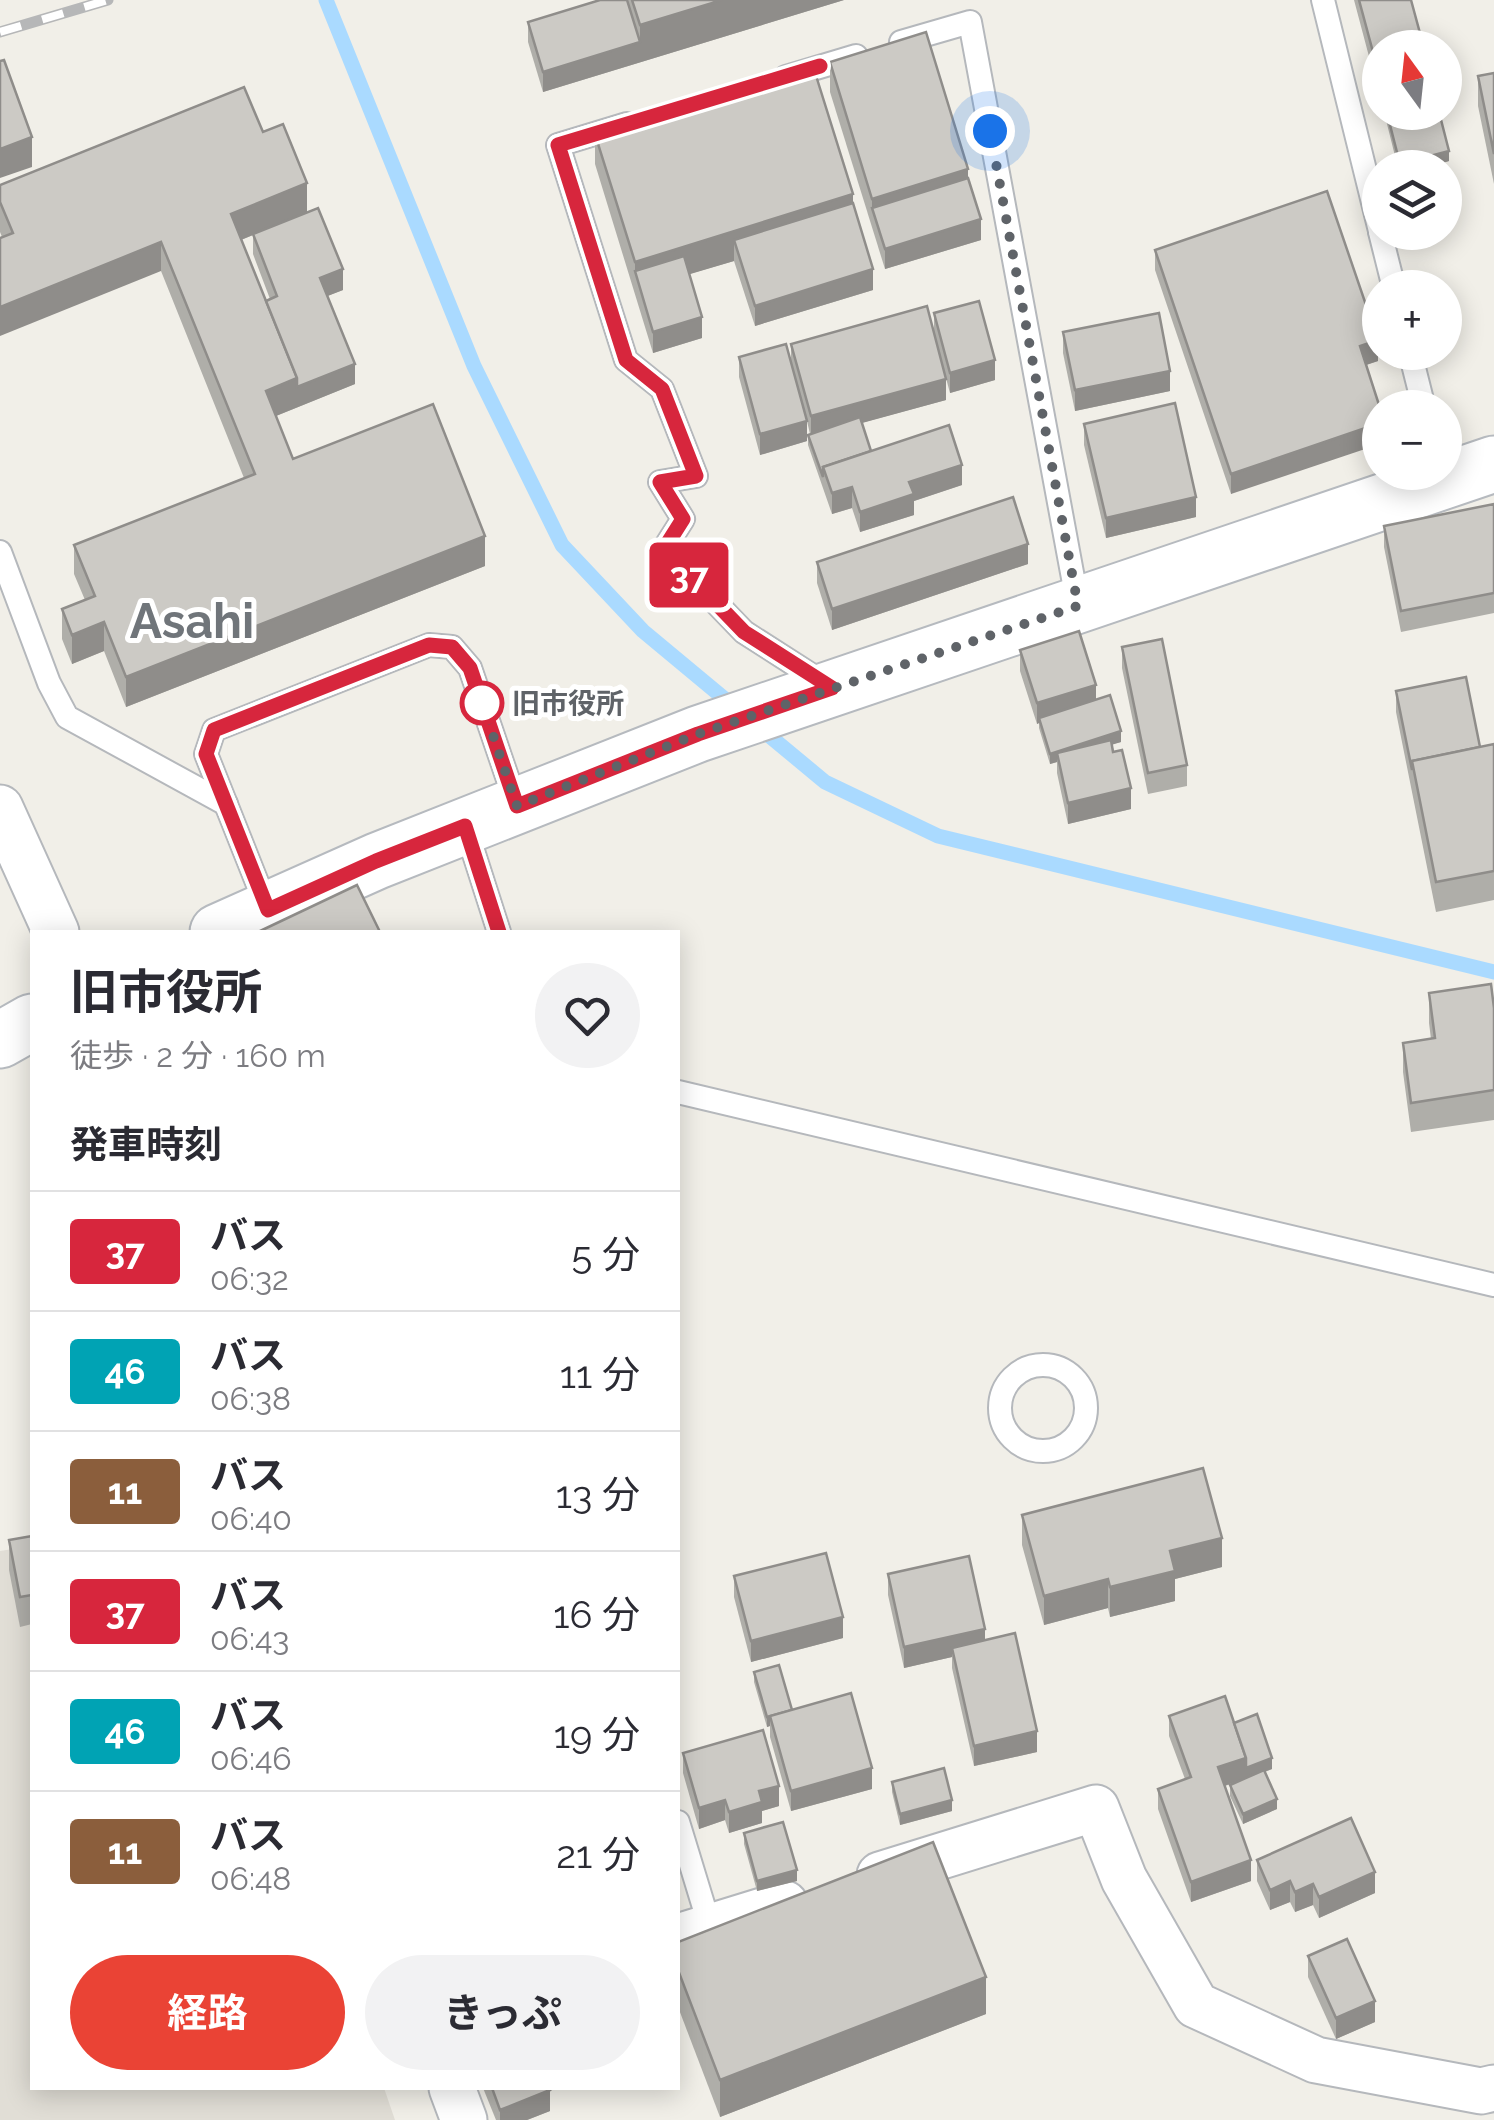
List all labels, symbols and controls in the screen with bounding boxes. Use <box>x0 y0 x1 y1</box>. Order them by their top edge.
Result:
north arrow <box>1362 30 1462 130</box>
map controls <box>1362 30 1462 490</box>
your location <box>965 106 1015 156</box>
button: layers <box>1362 150 1462 250</box>
button: + <box>1362 270 1462 370</box>
button: − <box>1362 390 1462 490</box>
line badge: 37 <box>644 542 734 608</box>
text: 37 <box>669 555 709 596</box>
district label: Asahi <box>130 593 254 649</box>
marker: 旧市役所 <box>461 682 503 724</box>
place label: 旧市役所 <box>512 687 624 720</box>
button: heart <box>535 963 640 1068</box>
text: 旧市役所 <box>70 964 262 1020</box>
text: 徒歩 · 2 分 · 160 m <box>70 1037 326 1074</box>
text: 発車時刻 <box>70 1122 222 1167</box>
text: バス <box>210 1213 286 1258</box>
text: 37 <box>105 1231 145 1272</box>
text: 5 分 <box>572 1232 640 1277</box>
text: 06:32 <box>210 1260 289 1297</box>
text: バス <box>210 1333 286 1378</box>
text: 46 <box>104 1351 146 1392</box>
text: 11 分 <box>560 1352 640 1397</box>
text: 06:38 <box>210 1380 291 1417</box>
text: バス <box>210 1453 286 1498</box>
text: 11 <box>108 1471 142 1512</box>
text: 13 分 <box>556 1472 640 1517</box>
text: 06:40 <box>210 1500 292 1537</box>
text: バス <box>210 1573 286 1618</box>
text: 37 <box>105 1591 145 1632</box>
text: 16 分 <box>553 1592 640 1637</box>
text: 06:43 <box>210 1620 289 1657</box>
text: バス <box>210 1693 286 1738</box>
text: 46 <box>104 1711 146 1752</box>
text: 19 分 <box>554 1712 640 1757</box>
text: 06:46 <box>210 1740 292 1777</box>
text: バス <box>210 1813 286 1858</box>
text: 11 <box>108 1831 142 1872</box>
text: 21 分 <box>556 1832 640 1877</box>
text: 06:48 <box>210 1860 291 1897</box>
button: 経路 <box>70 1955 345 2070</box>
button: きっぷ <box>365 1955 640 2070</box>

